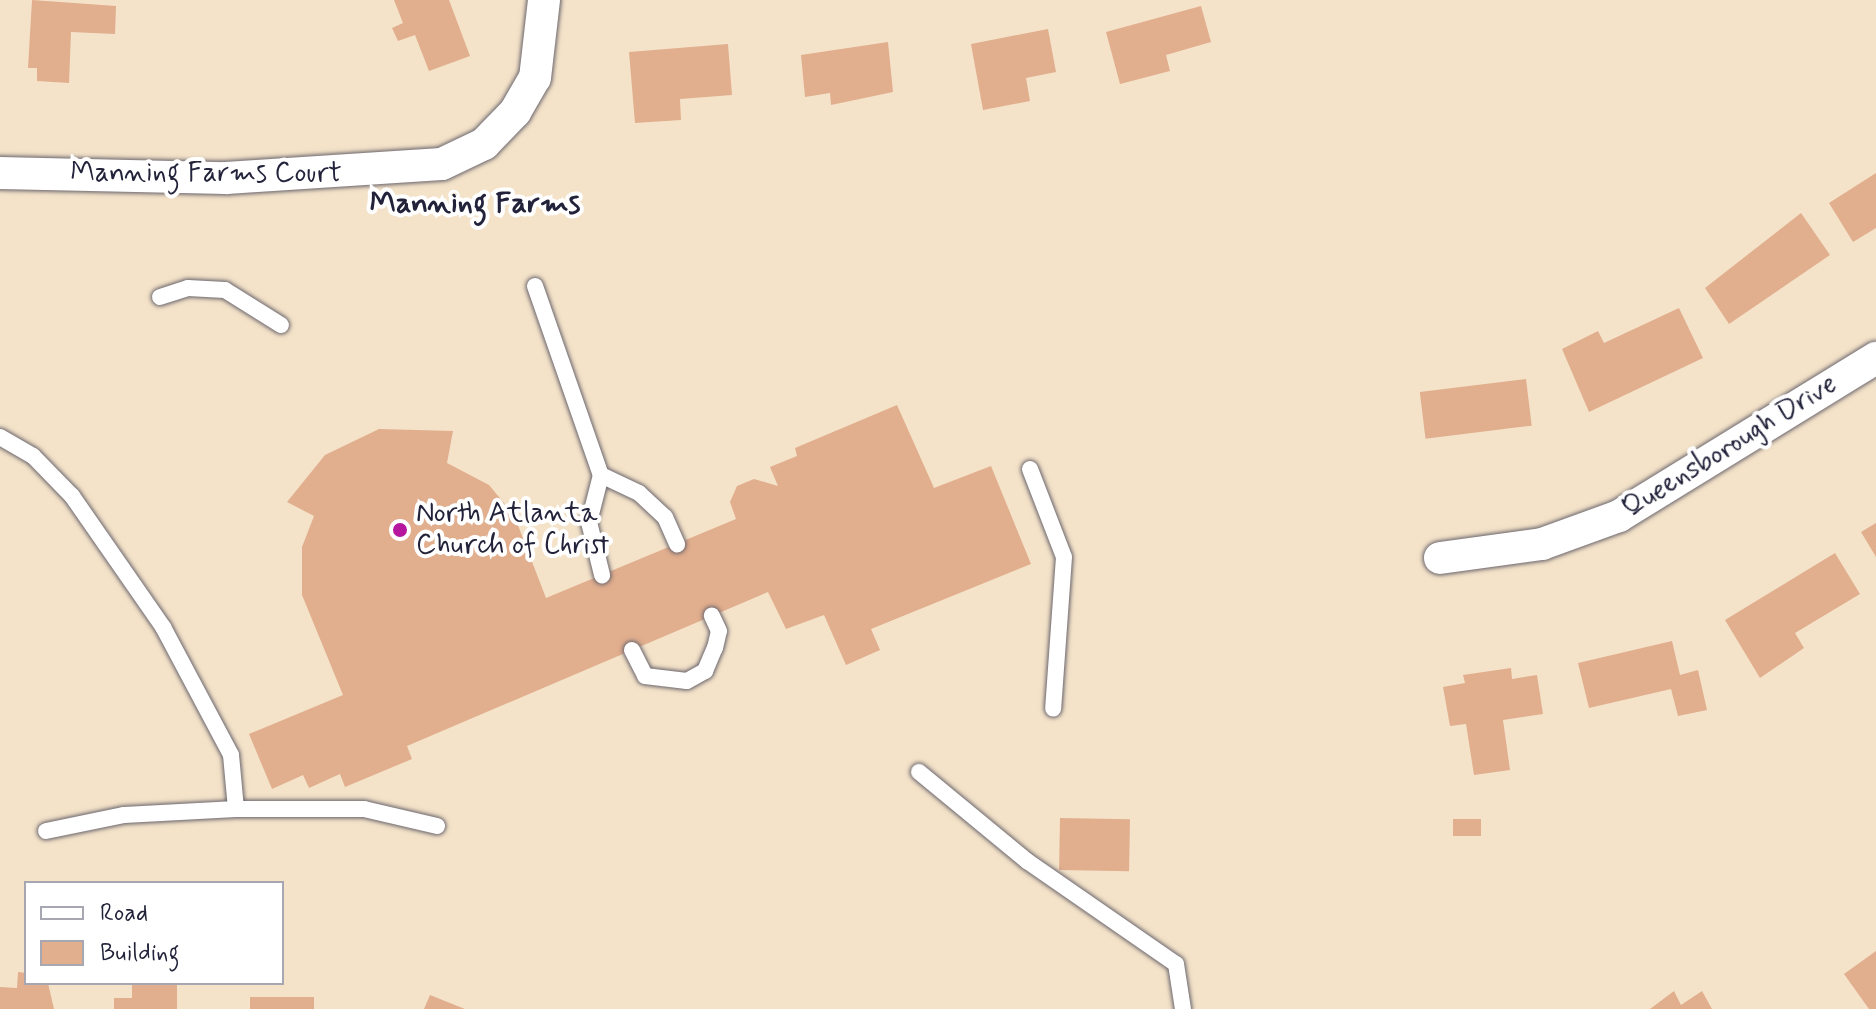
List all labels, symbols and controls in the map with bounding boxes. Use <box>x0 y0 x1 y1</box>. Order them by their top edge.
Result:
street label: Manning Farms Court <box>69 157 343 191</box>
district label: Manning Farms <box>368 186 582 222</box>
street label: Queensborough Drive <box>1618 368 1842 526</box>
place label: North Atlanta Church of Christ <box>416 497 617 563</box>
marker: North Atlanta Church of Christ <box>391 521 409 539</box>
legend <box>24 881 284 985</box>
text: Road <box>100 898 148 929</box>
text: Building <box>100 938 180 969</box>

